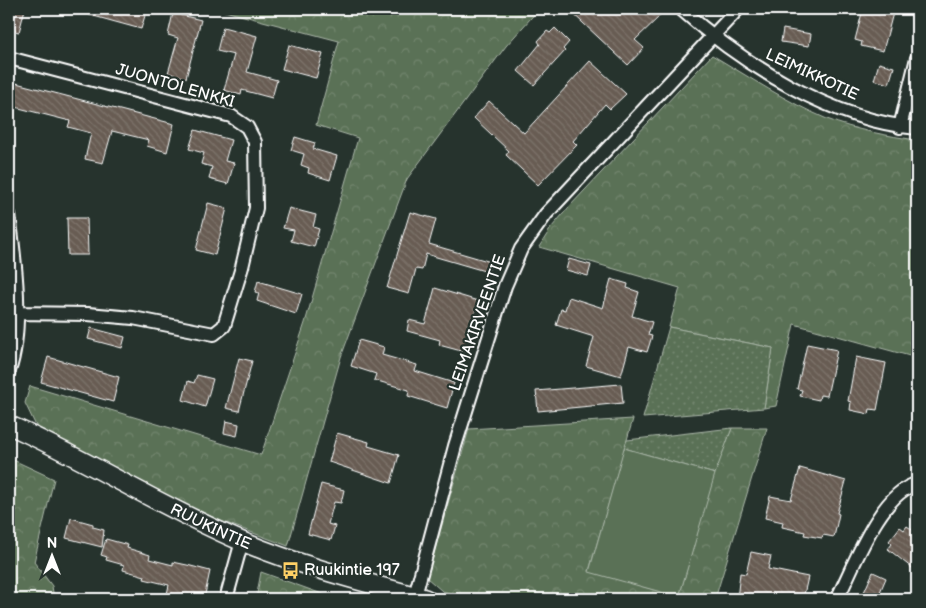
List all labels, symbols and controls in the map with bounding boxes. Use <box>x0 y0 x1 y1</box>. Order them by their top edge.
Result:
street label: LEIMIKKOTIE <box>762 45 862 105</box>
street label: JUONTOLENKKI <box>113 60 237 112</box>
street label: LEIMAKIRVEENTIE <box>446 252 510 394</box>
street label: RUUKINTIE <box>167 500 254 554</box>
north arrow <box>28 530 78 580</box>
text: N <box>47 535 57 552</box>
bus stop icon: Ruukintie 197 <box>280 560 300 580</box>
place label: Ruukintie 197 <box>304 561 400 580</box>

